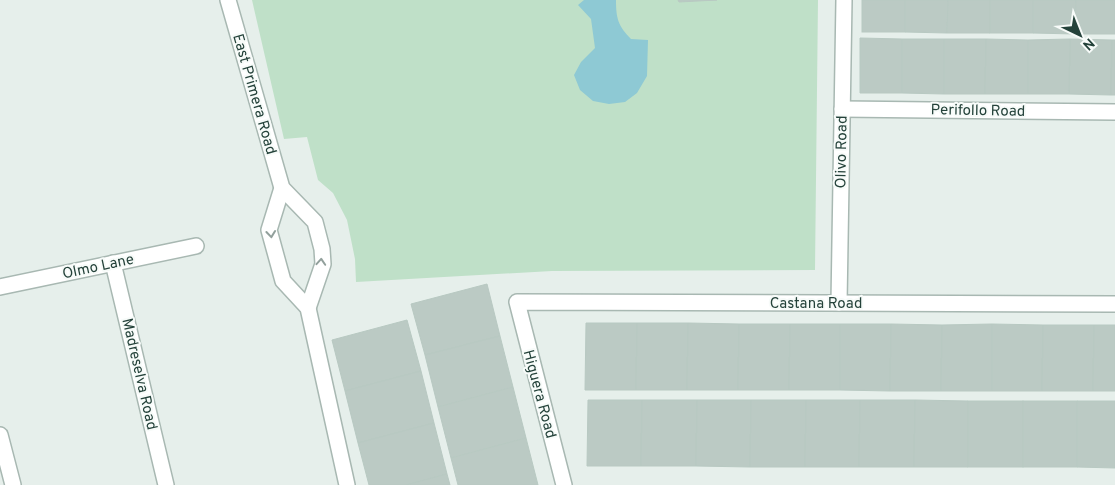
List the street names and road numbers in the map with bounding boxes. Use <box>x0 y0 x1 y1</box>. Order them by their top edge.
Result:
street label: East Primera Road <box>227 32 280 157</box>
street label: Perifollo Road <box>930 101 1026 122</box>
street label: Olivo Road <box>832 115 853 189</box>
street label: Olmo Lane <box>61 251 136 284</box>
street label: Castana Road <box>770 295 862 314</box>
street label: Madreselva Road <box>116 317 161 432</box>
street label: Higuera Road <box>518 348 560 441</box>

